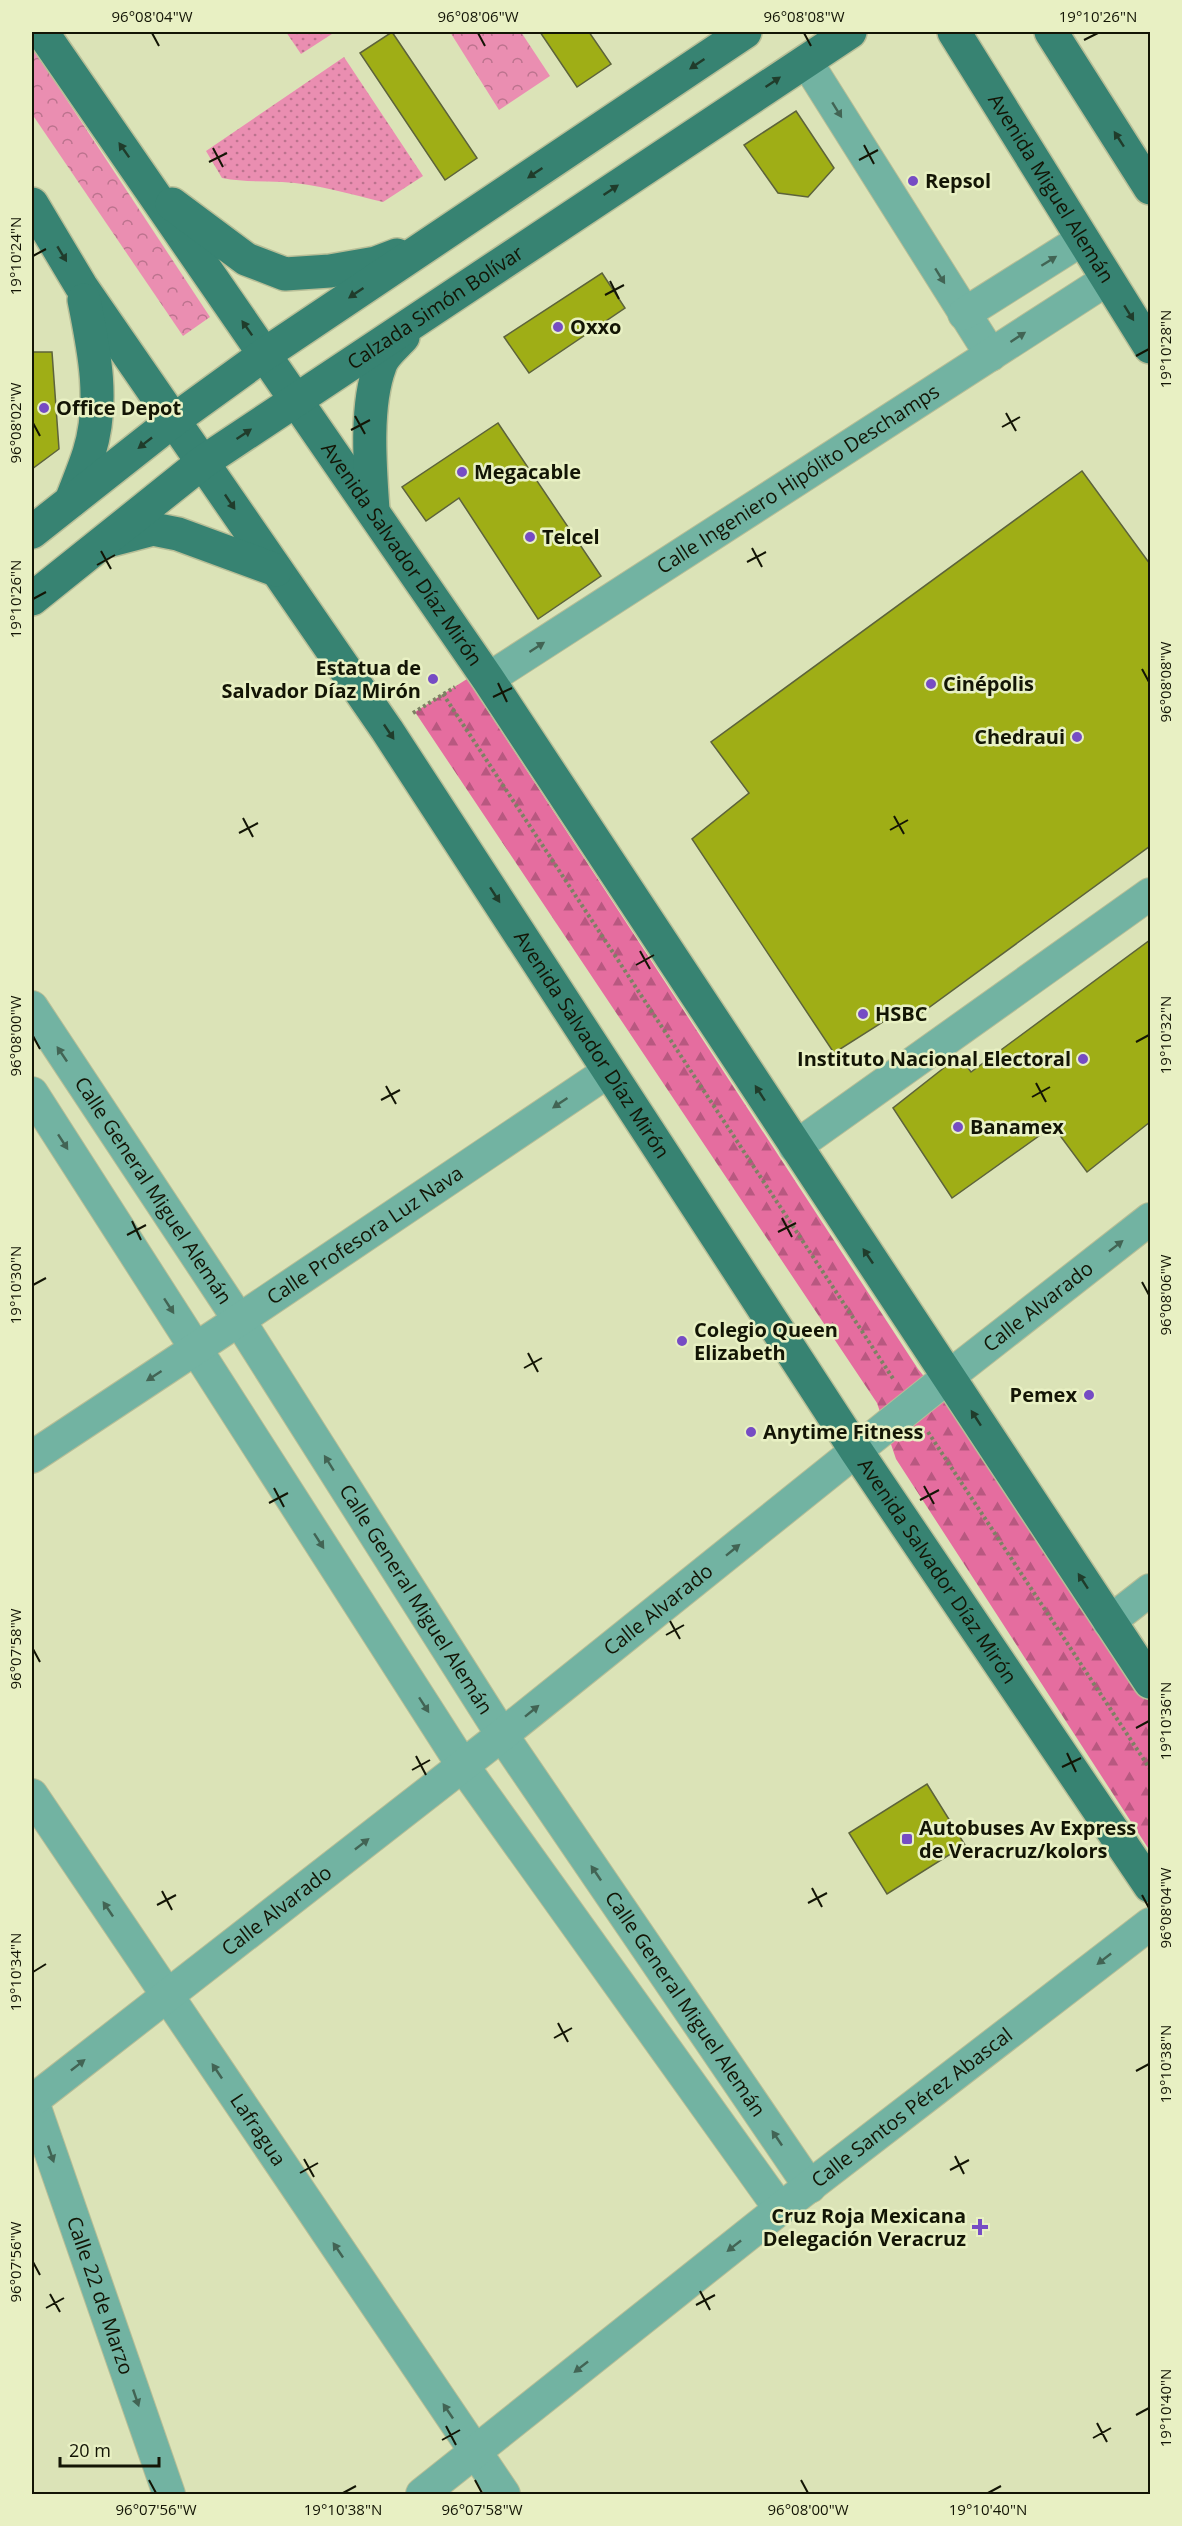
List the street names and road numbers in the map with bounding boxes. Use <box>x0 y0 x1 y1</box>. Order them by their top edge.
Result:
street label: Avenida Miguel Alemán <box>982 88 1121 288</box>
street label: Calzada Simón Bolívar <box>342 239 528 376</box>
street label: Calle Ingeniero Hipólito Deschamps <box>651 377 944 580</box>
street label: Avenida Salvador Díaz Mirón <box>315 436 489 671</box>
street label: Avenida Salvador Díaz Mirón <box>508 925 676 1163</box>
street label: Calle General Miguel Alemán <box>69 1071 239 1309</box>
street label: Calle Profesora Luz Nava <box>261 1159 468 1311</box>
street label: Calle Alvarado <box>977 1255 1098 1358</box>
street label: Avenida Salvador Díaz Mirón <box>852 1453 1024 1689</box>
street label: Calle General Miguel Alemán <box>333 1479 500 1719</box>
street label: Calle Alvarado <box>598 1557 718 1661</box>
street label: Calle Alvarado <box>216 1859 337 1962</box>
street label: Calle General Miguel Alemán <box>599 1885 772 2122</box>
street label: Calle Santos Pérez Abascal <box>805 2021 1018 2193</box>
street label: Lafragua <box>224 2088 293 2171</box>
street label: Calle 22 de Marzo <box>61 2213 141 2378</box>

